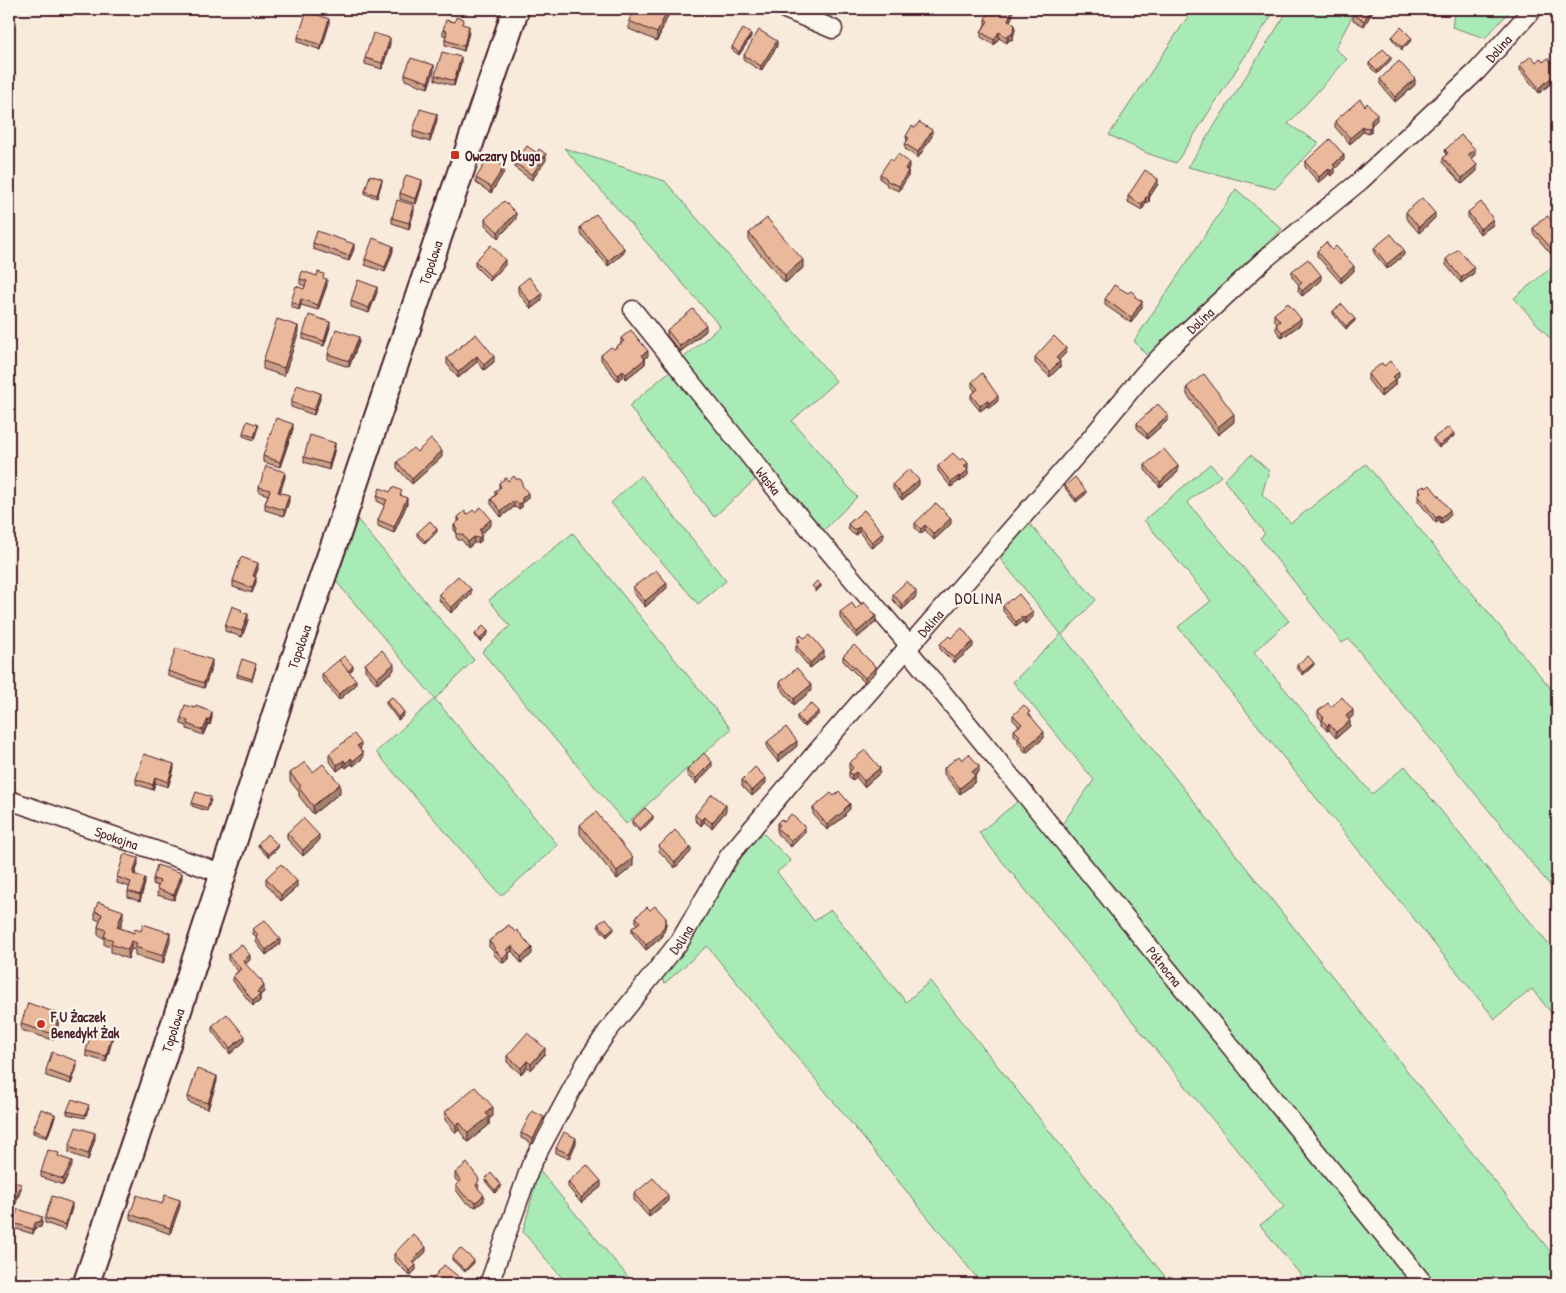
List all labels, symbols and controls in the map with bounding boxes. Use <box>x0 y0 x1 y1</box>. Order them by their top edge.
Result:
street label: Dolina <box>1480 30 1516 66</box>
place label: Owczary Długa <box>465 146 541 167</box>
marker: Owczary Długa <box>449 149 461 161</box>
street label: Topolowa <box>414 237 446 287</box>
street label: Dolina <box>1182 302 1218 337</box>
street label: Wąska <box>752 462 786 499</box>
district label: DOLINA <box>955 587 1003 609</box>
street label: Dolina <box>912 604 947 641</box>
street label: Topolowa <box>282 622 315 671</box>
street label: Spokojna <box>93 821 141 854</box>
street label: Dolina <box>664 921 697 958</box>
street label: Północna <box>1143 942 1187 990</box>
street label: Topolowa <box>156 1005 188 1055</box>
place label: F U Żaczek Benedykt Żak <box>50 1007 119 1044</box>
marker: F U Żaczek Benedykt Żak <box>35 1018 47 1030</box>

